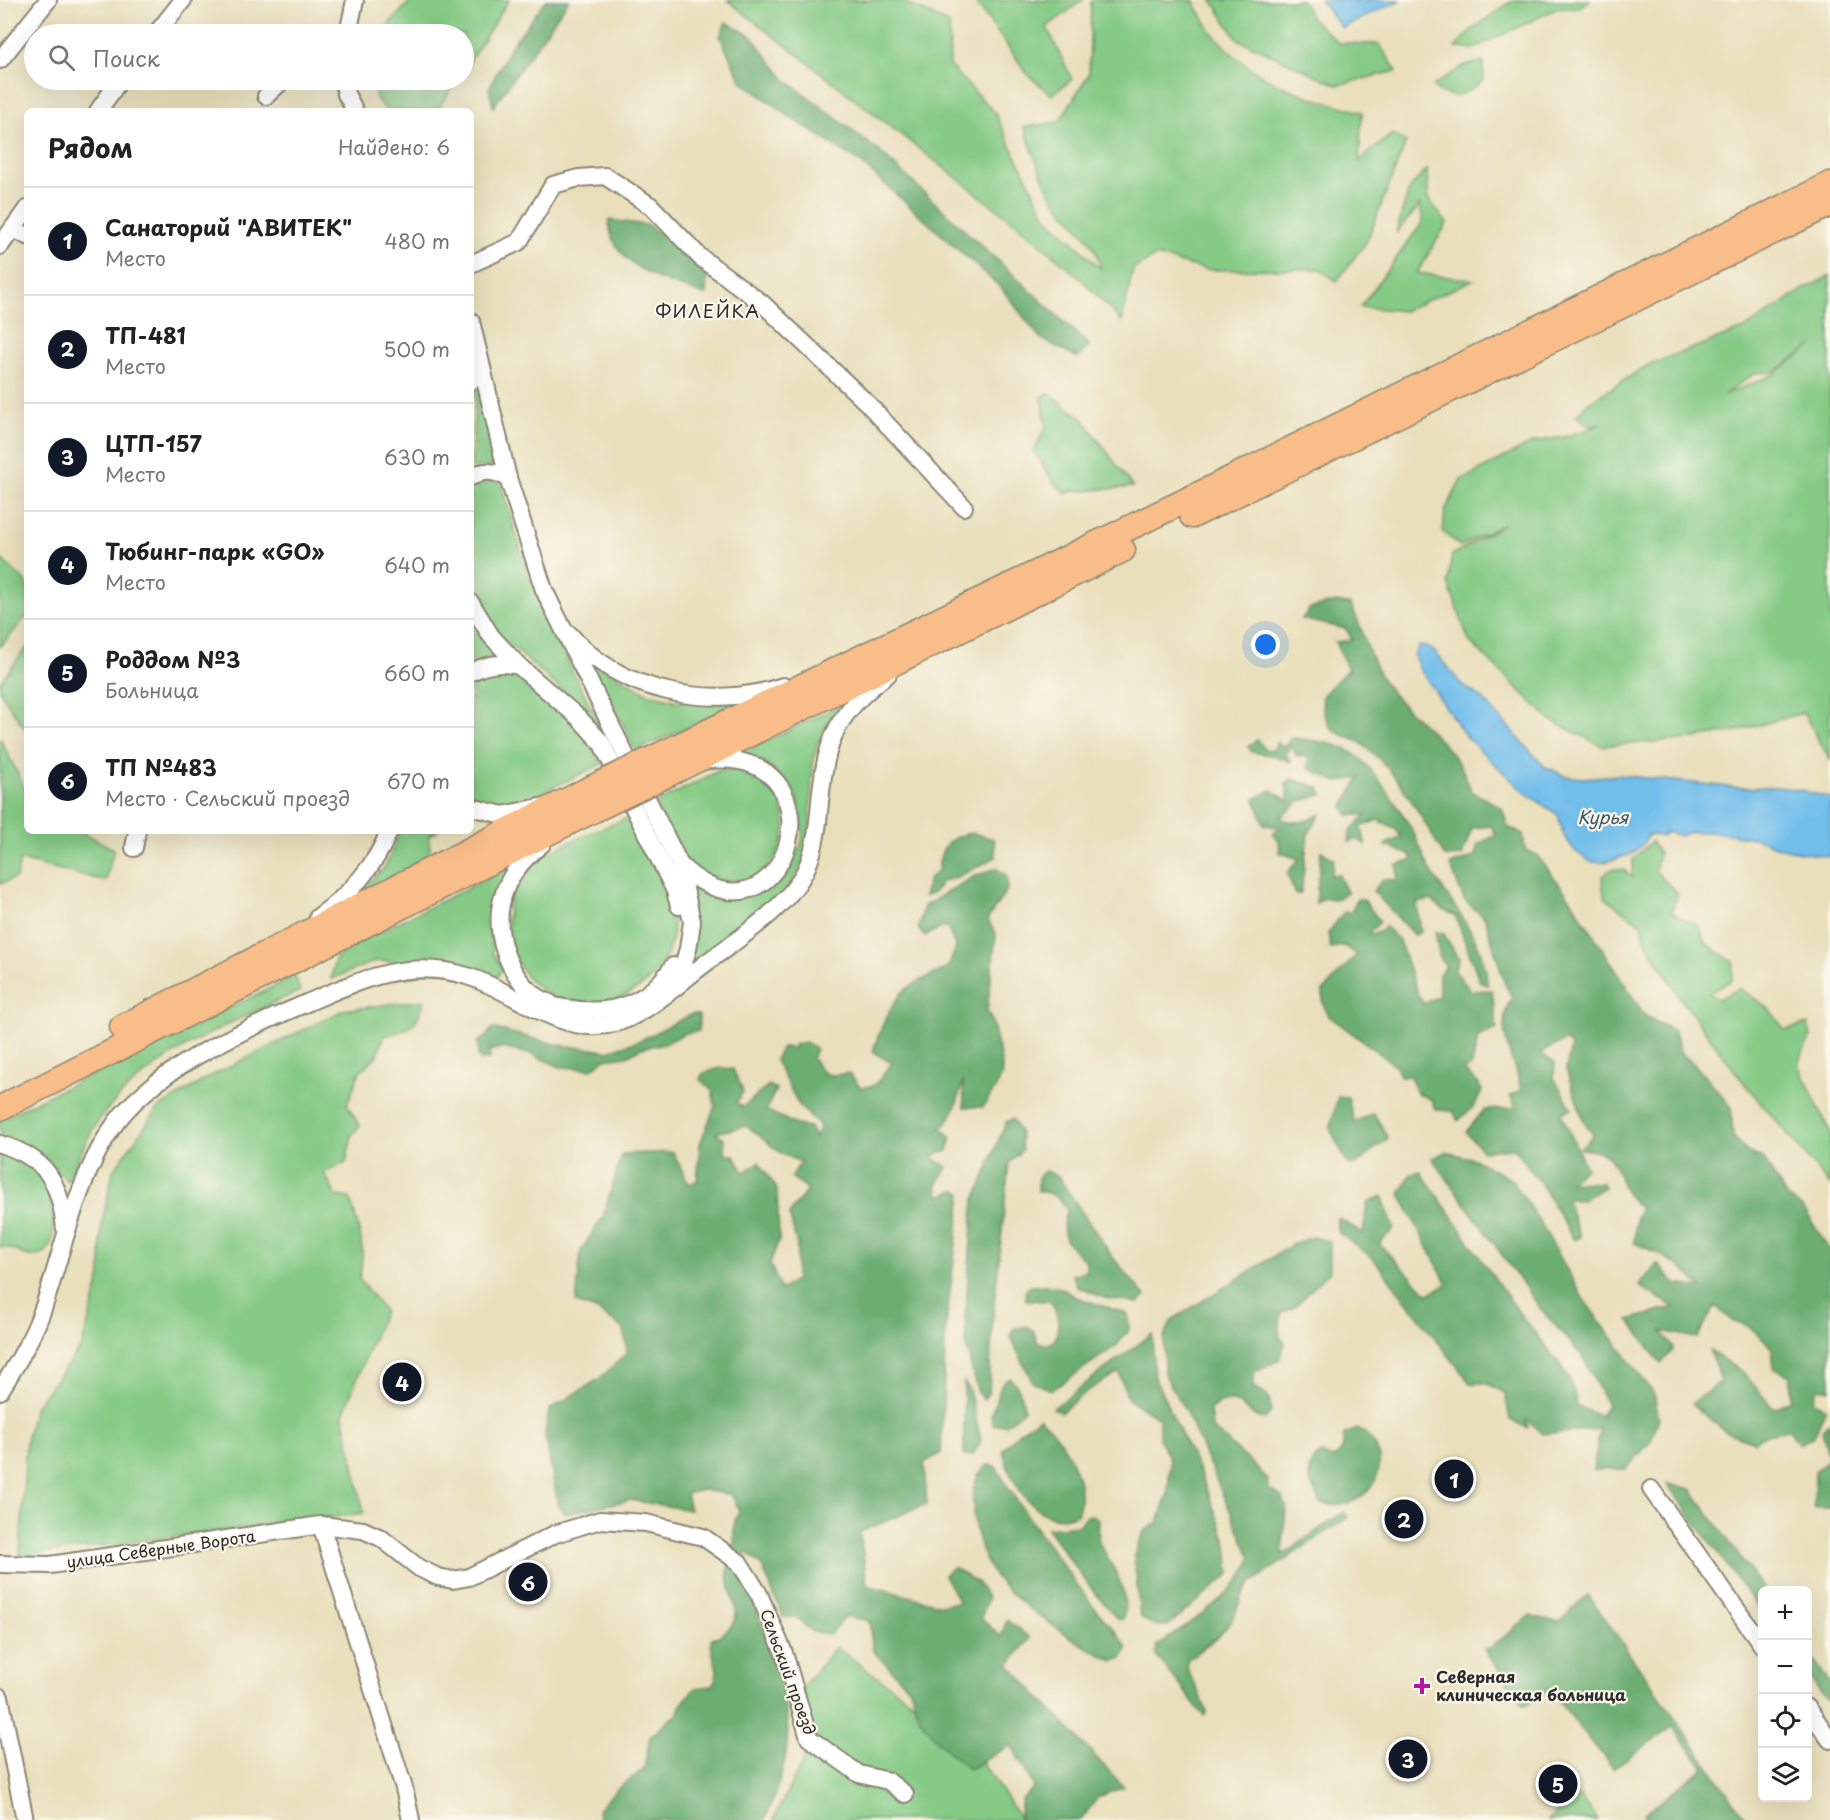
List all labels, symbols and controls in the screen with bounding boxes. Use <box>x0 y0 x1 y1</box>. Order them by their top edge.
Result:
search box <box>24 24 474 90</box>
icon: search <box>45 41 78 74</box>
text: Поиск <box>93 41 160 74</box>
text: Рядом <box>48 128 133 167</box>
text: Найдено: 6 <box>338 132 450 162</box>
text: Санаторий "АВИТЕК" <box>105 210 352 243</box>
text: 1 <box>63 226 72 256</box>
text: 480 m <box>385 226 450 256</box>
text: Место <box>105 243 166 273</box>
district label: ФИЛЕЙКА <box>655 297 761 324</box>
text: ТП-481 <box>105 318 186 351</box>
text: 2 <box>60 334 75 364</box>
text: 500 m <box>383 334 450 364</box>
text: Место <box>105 351 166 381</box>
text: ЦТП-157 <box>105 426 202 459</box>
text: 3 <box>61 442 74 472</box>
text: 630 m <box>384 442 450 472</box>
text: Место <box>105 459 166 489</box>
text: Тюбинг-парк «GO» <box>105 534 324 567</box>
text: 4 <box>61 550 74 580</box>
text: 640 m <box>384 550 450 580</box>
text: Место <box>105 567 166 597</box>
your location <box>1251 630 1280 659</box>
text: Роддом №3 <box>105 642 240 675</box>
text: 5 <box>61 658 74 688</box>
text: 660 m <box>384 658 450 688</box>
text: Больница <box>105 675 199 705</box>
text: ТП №483 <box>105 750 217 783</box>
text: 6 <box>60 766 75 796</box>
text: 670 m <box>387 766 450 796</box>
text: Место · Сельский проезд <box>105 783 350 813</box>
water label: Курья <box>1578 803 1630 830</box>
pin: 4 <box>382 1360 422 1404</box>
pin: 1 <box>1434 1456 1474 1502</box>
pin: 2 <box>1384 1496 1424 1541</box>
street label: улица Северные Ворота <box>65 1523 257 1573</box>
pin: 6 <box>508 1560 548 1604</box>
map controls <box>1758 1586 1812 1802</box>
button: + <box>1758 1586 1812 1640</box>
street label: Сельский проезд <box>755 1605 823 1738</box>
button: − <box>1758 1640 1812 1694</box>
place label: Северная клиническая больница <box>1436 1664 1626 1706</box>
marker: Северная клиническая больница <box>1413 1677 1431 1695</box>
button: locate <box>1758 1694 1812 1748</box>
pin: 3 <box>1388 1736 1428 1782</box>
button: layers <box>1758 1748 1812 1802</box>
pin: 5 <box>1538 1762 1578 1806</box>

